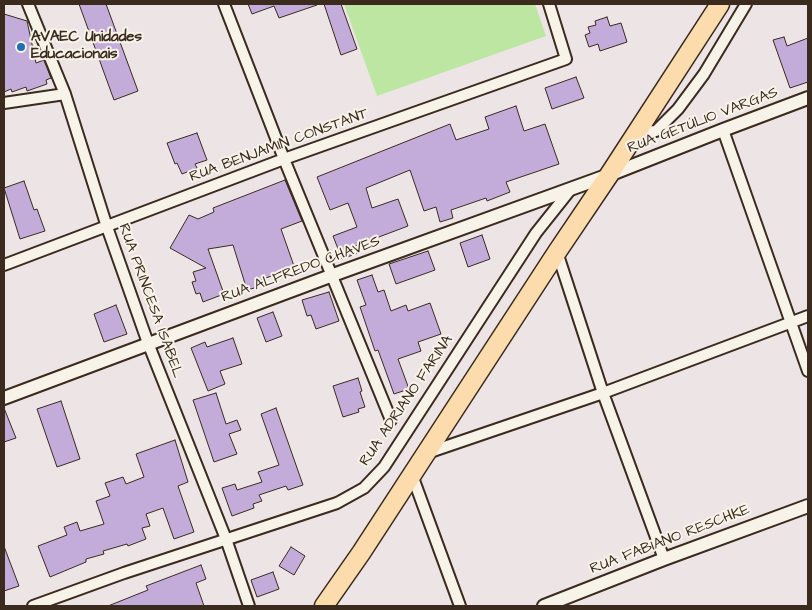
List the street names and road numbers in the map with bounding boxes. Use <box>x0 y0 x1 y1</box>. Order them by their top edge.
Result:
street label: RUA GETÚLIO VARGAS <box>625 84 781 158</box>
street label: RUA BENJAMIN CONSTANT <box>187 105 371 187</box>
street label: RUA PRINCESA ISABEL <box>114 221 186 381</box>
street label: RUA ALFREDO CHAVES <box>219 233 383 307</box>
street label: RUA ADRIANO FARINA <box>356 332 458 470</box>
street label: RUA FABIANO RESCHKE <box>588 501 752 579</box>

